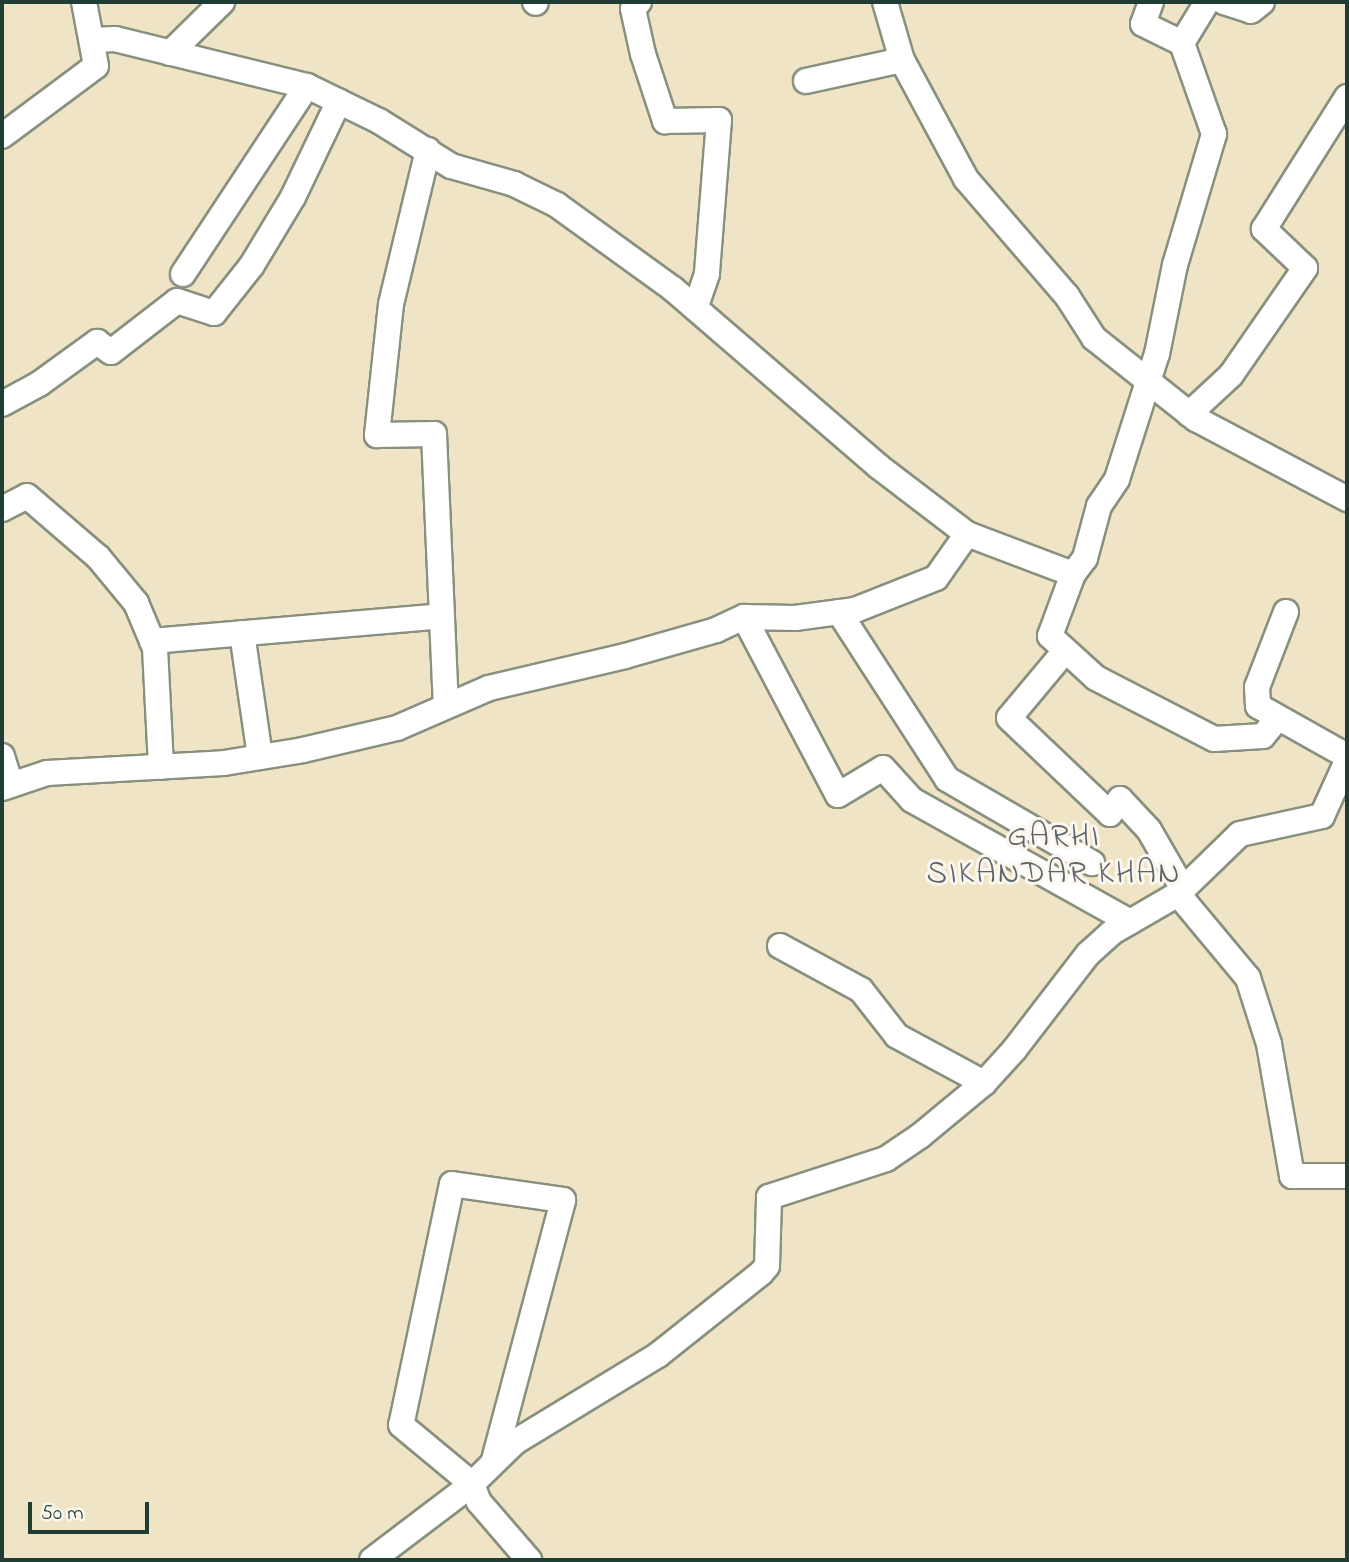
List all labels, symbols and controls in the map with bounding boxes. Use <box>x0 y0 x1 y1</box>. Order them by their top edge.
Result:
district label: GARHI SIKANDAR KHAN <box>928 820 1180 895</box>
scale bar <box>32 1488 152 1532</box>
text: 50 m <box>41 1499 84 1529</box>

